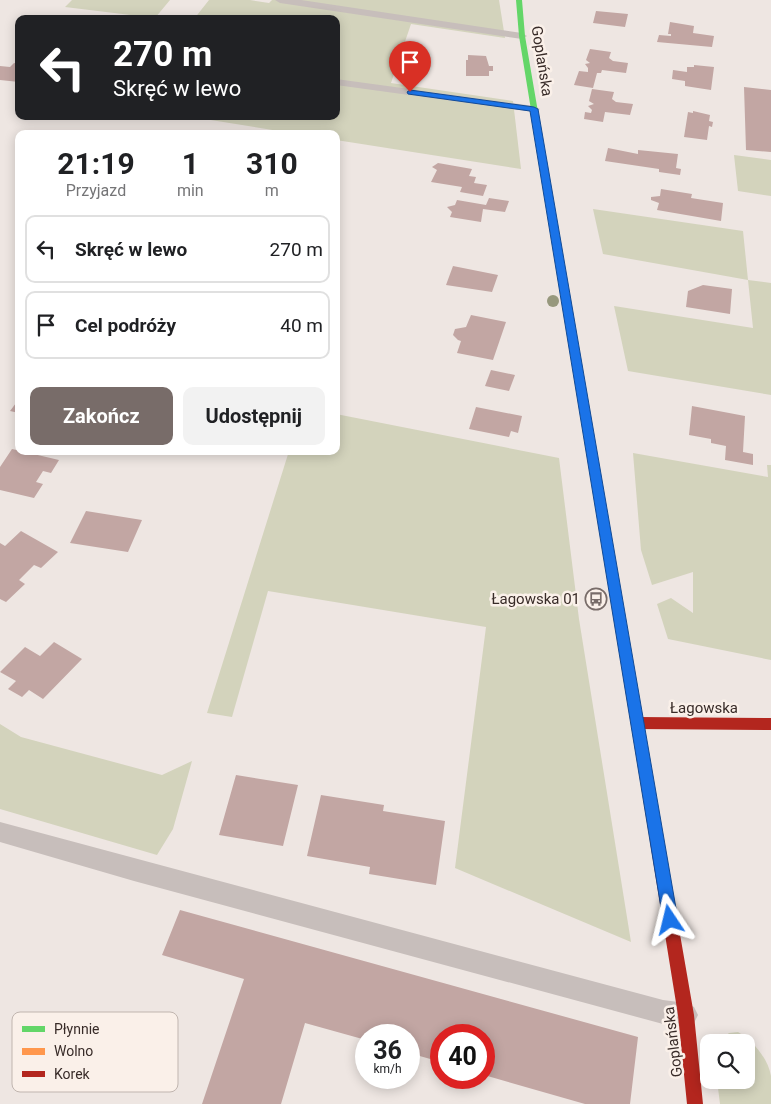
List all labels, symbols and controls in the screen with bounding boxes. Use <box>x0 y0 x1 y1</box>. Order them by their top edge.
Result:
street label: Goplańska <box>528 25 556 97</box>
text: 270 m <box>113 34 212 75</box>
icon: left <box>30 35 95 100</box>
pin <box>389 41 431 92</box>
icon: arrive <box>396 48 424 76</box>
text: Skręć w lewo <box>113 76 241 101</box>
text: 21:19 <box>57 146 135 181</box>
text: 1 <box>182 146 199 181</box>
text: 310 <box>246 146 298 181</box>
text: Przyjazd <box>66 181 126 200</box>
text: min <box>177 181 204 200</box>
text: m <box>265 181 279 200</box>
icon: left <box>32 235 60 263</box>
text: Skręć w lewo <box>75 238 187 261</box>
text: 270 m <box>270 238 323 261</box>
icon: arrive <box>32 311 60 339</box>
text: Cel podróży <box>75 314 176 337</box>
text: 40 m <box>280 314 323 337</box>
button: Zakończ <box>30 387 173 445</box>
button: Udostępnij <box>183 387 325 445</box>
bus stop icon: Łagowska 01 <box>584 587 608 611</box>
place label: Łagowska 01 <box>491 590 580 608</box>
street label: Łagowska <box>670 699 738 717</box>
position arrow <box>643 893 695 945</box>
street label: Goplańska <box>660 1006 686 1078</box>
legend <box>12 1012 178 1092</box>
text: Płynnie <box>54 1021 100 1037</box>
speed limit sign: 40 <box>430 1024 495 1089</box>
map controls <box>700 1034 755 1089</box>
button: search <box>700 1034 755 1089</box>
text: 36 <box>373 1036 402 1065</box>
text: Wolno <box>54 1043 93 1059</box>
text: km/h <box>373 1062 402 1076</box>
text: Korek <box>54 1066 91 1082</box>

